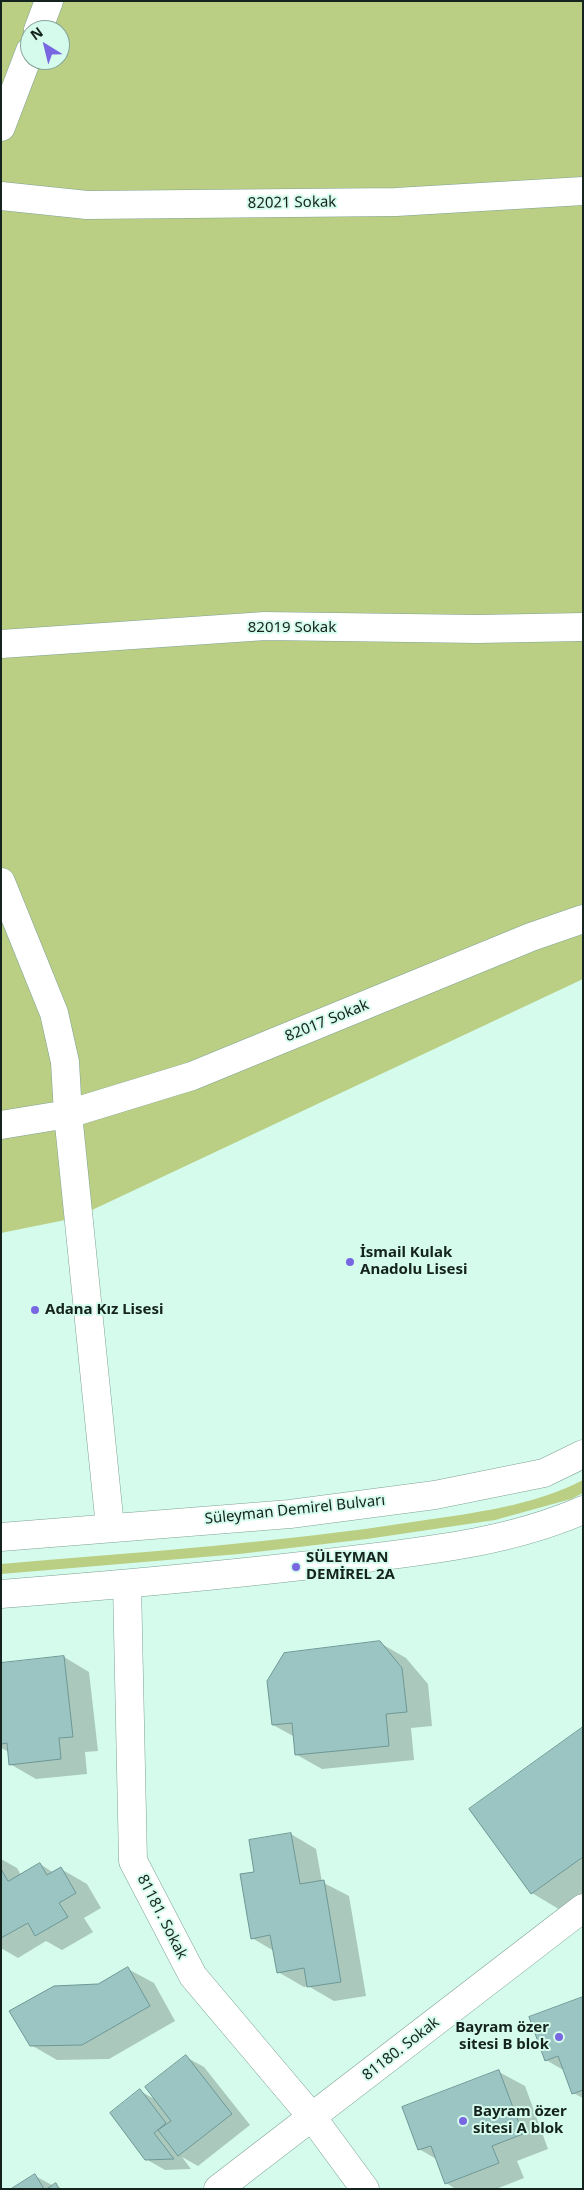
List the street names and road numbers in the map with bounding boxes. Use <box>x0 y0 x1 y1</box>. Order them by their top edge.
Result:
street label: 82021 Sokak <box>248 193 336 213</box>
street label: 82019 Sokak <box>248 619 336 637</box>
street label: 82017 Sokak <box>283 996 371 1046</box>
street label: Süleyman Demirel Bulvarı <box>204 1492 386 1528</box>
street label: 81181. Sokak <box>133 1872 191 1962</box>
street label: 81180. Sokak <box>359 2013 443 2085</box>

